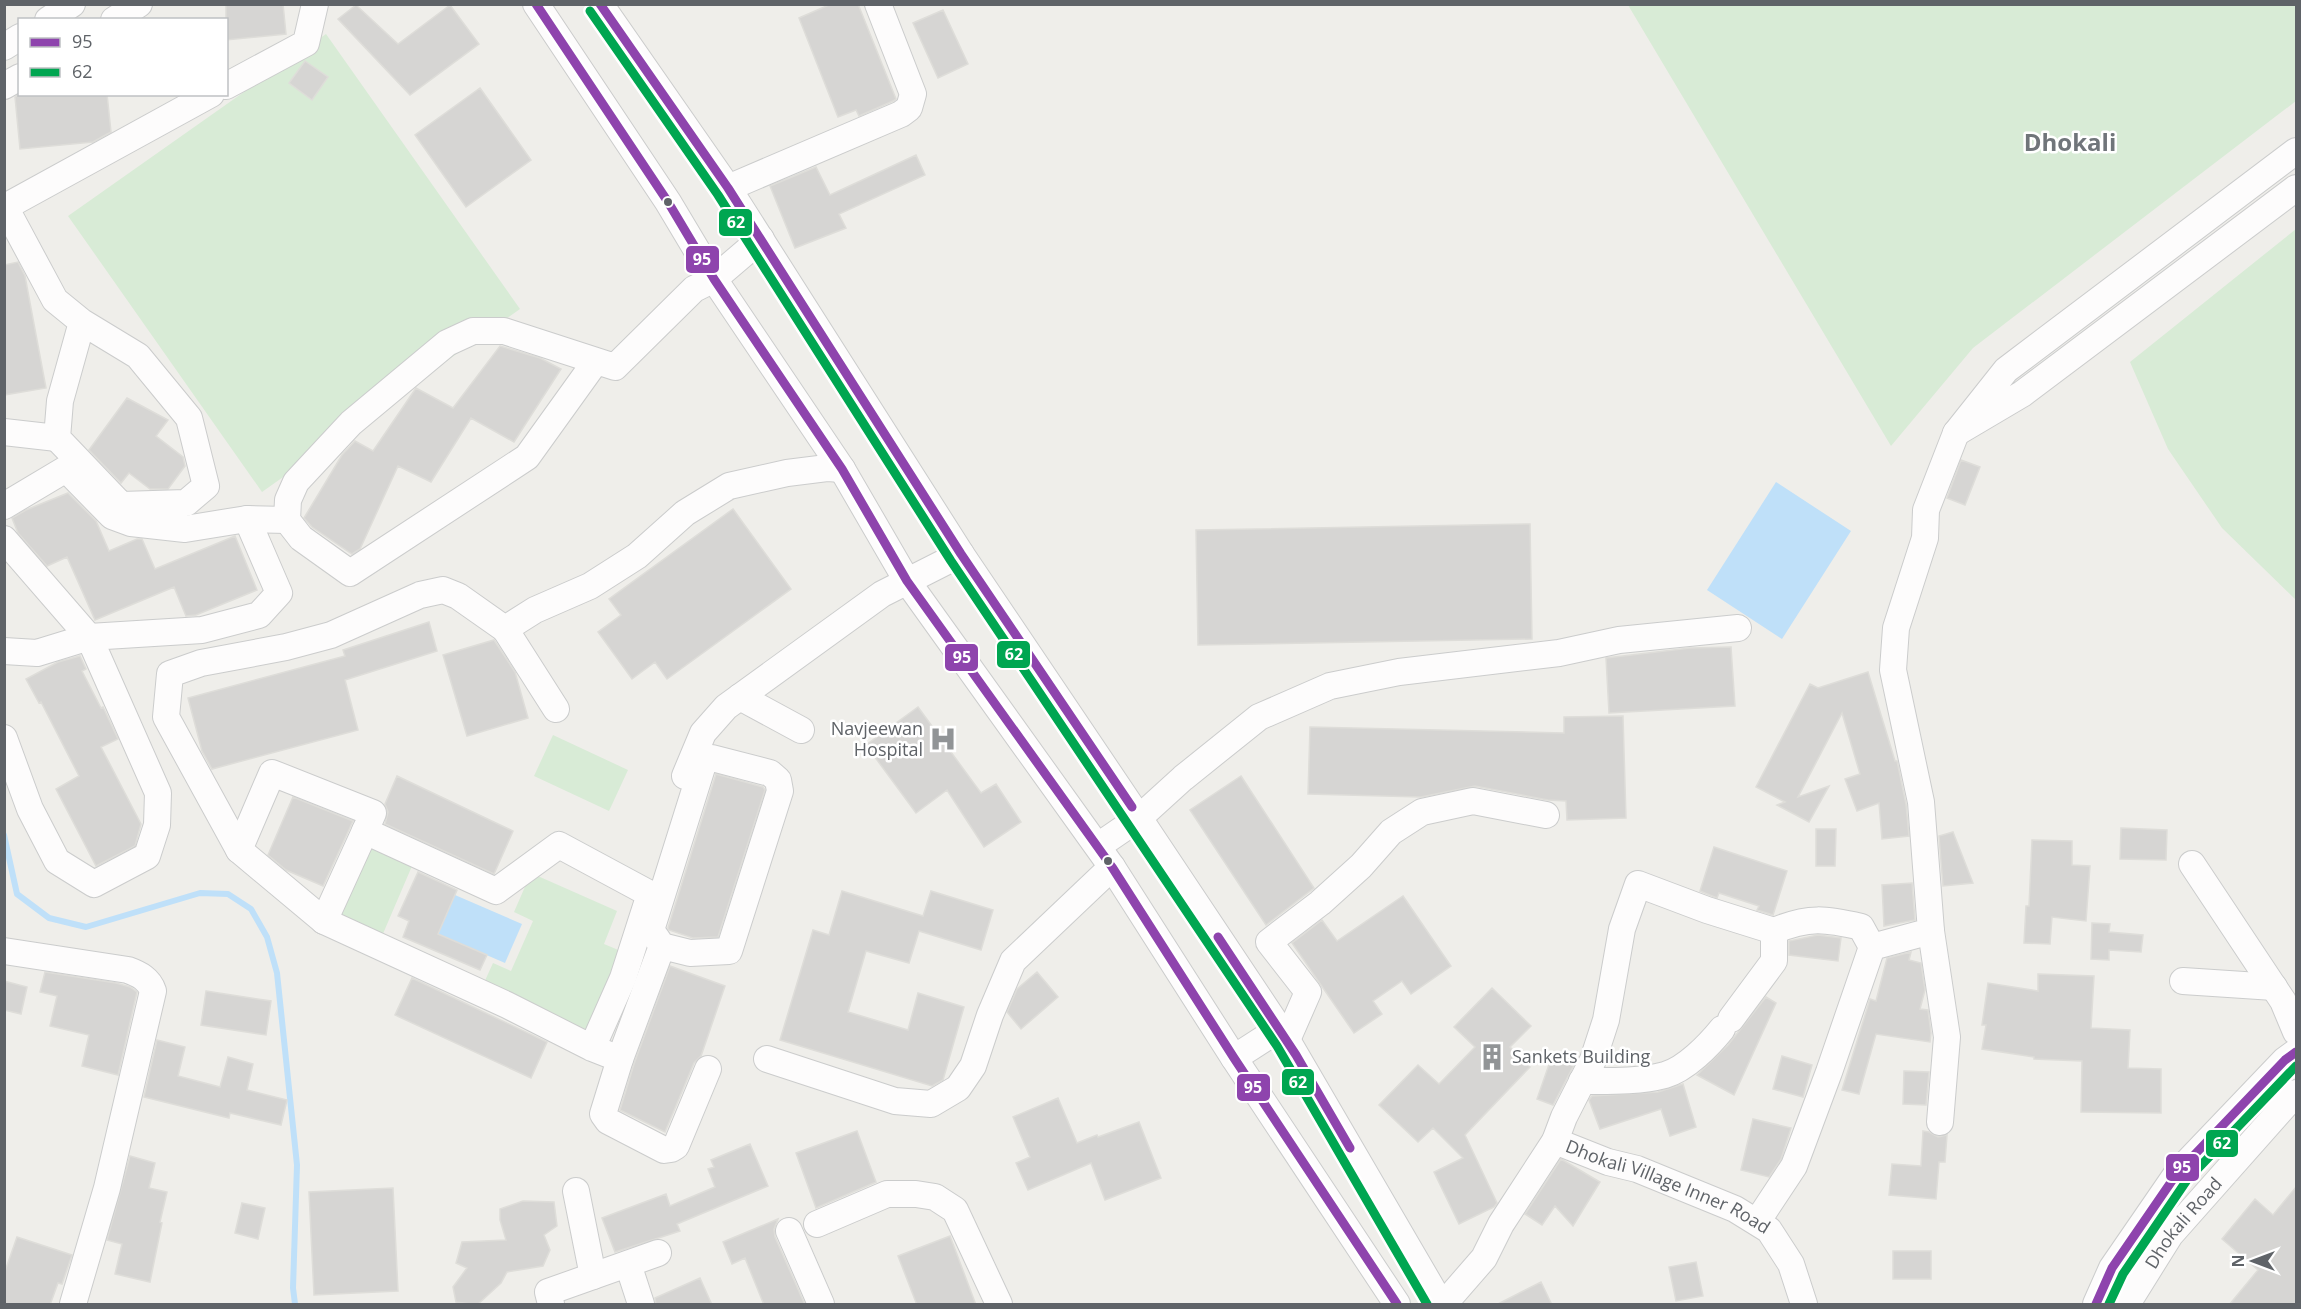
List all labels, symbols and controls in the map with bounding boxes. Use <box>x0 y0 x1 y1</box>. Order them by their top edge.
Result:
legend <box>18 18 228 96</box>
text: 95 <box>72 29 93 53</box>
text: 62 <box>72 59 93 83</box>
district label: Dhokali <box>2024 125 2116 158</box>
unlabelled marker <box>662 196 674 208</box>
line badge: 62 <box>718 208 753 237</box>
text: 62 <box>727 211 745 233</box>
line badge: 95 <box>685 245 720 274</box>
text: 95 <box>693 248 711 270</box>
line badge: 62 <box>996 640 1031 669</box>
line badge: 95 <box>944 643 979 672</box>
text: 62 <box>1005 643 1023 665</box>
text: 95 <box>953 646 971 668</box>
place label: Navjeewan Hospital <box>831 716 923 761</box>
hospital icon: Navjeewan Hospital <box>928 724 958 754</box>
unlabelled marker <box>1102 855 1114 867</box>
building icon: Sankets Building <box>1477 1042 1507 1072</box>
place label: Sankets Building <box>1512 1044 1650 1068</box>
line badge: 62 <box>1281 1068 1315 1096</box>
text: 62 <box>1289 1071 1307 1093</box>
line badge: 95 <box>1236 1073 1271 1102</box>
text: 95 <box>1244 1076 1262 1098</box>
line badge: 62 <box>2205 1129 2239 1158</box>
text: 62 <box>2213 1132 2231 1154</box>
street label: Dhokali Village Inner Road <box>1562 1133 1775 1239</box>
line badge: 95 <box>2165 1153 2200 1182</box>
text: 95 <box>2173 1156 2191 1178</box>
street label: Dhokali Road <box>2139 1172 2227 1273</box>
north arrow <box>2223 1231 2283 1291</box>
text: N <box>2227 1254 2249 1268</box>

